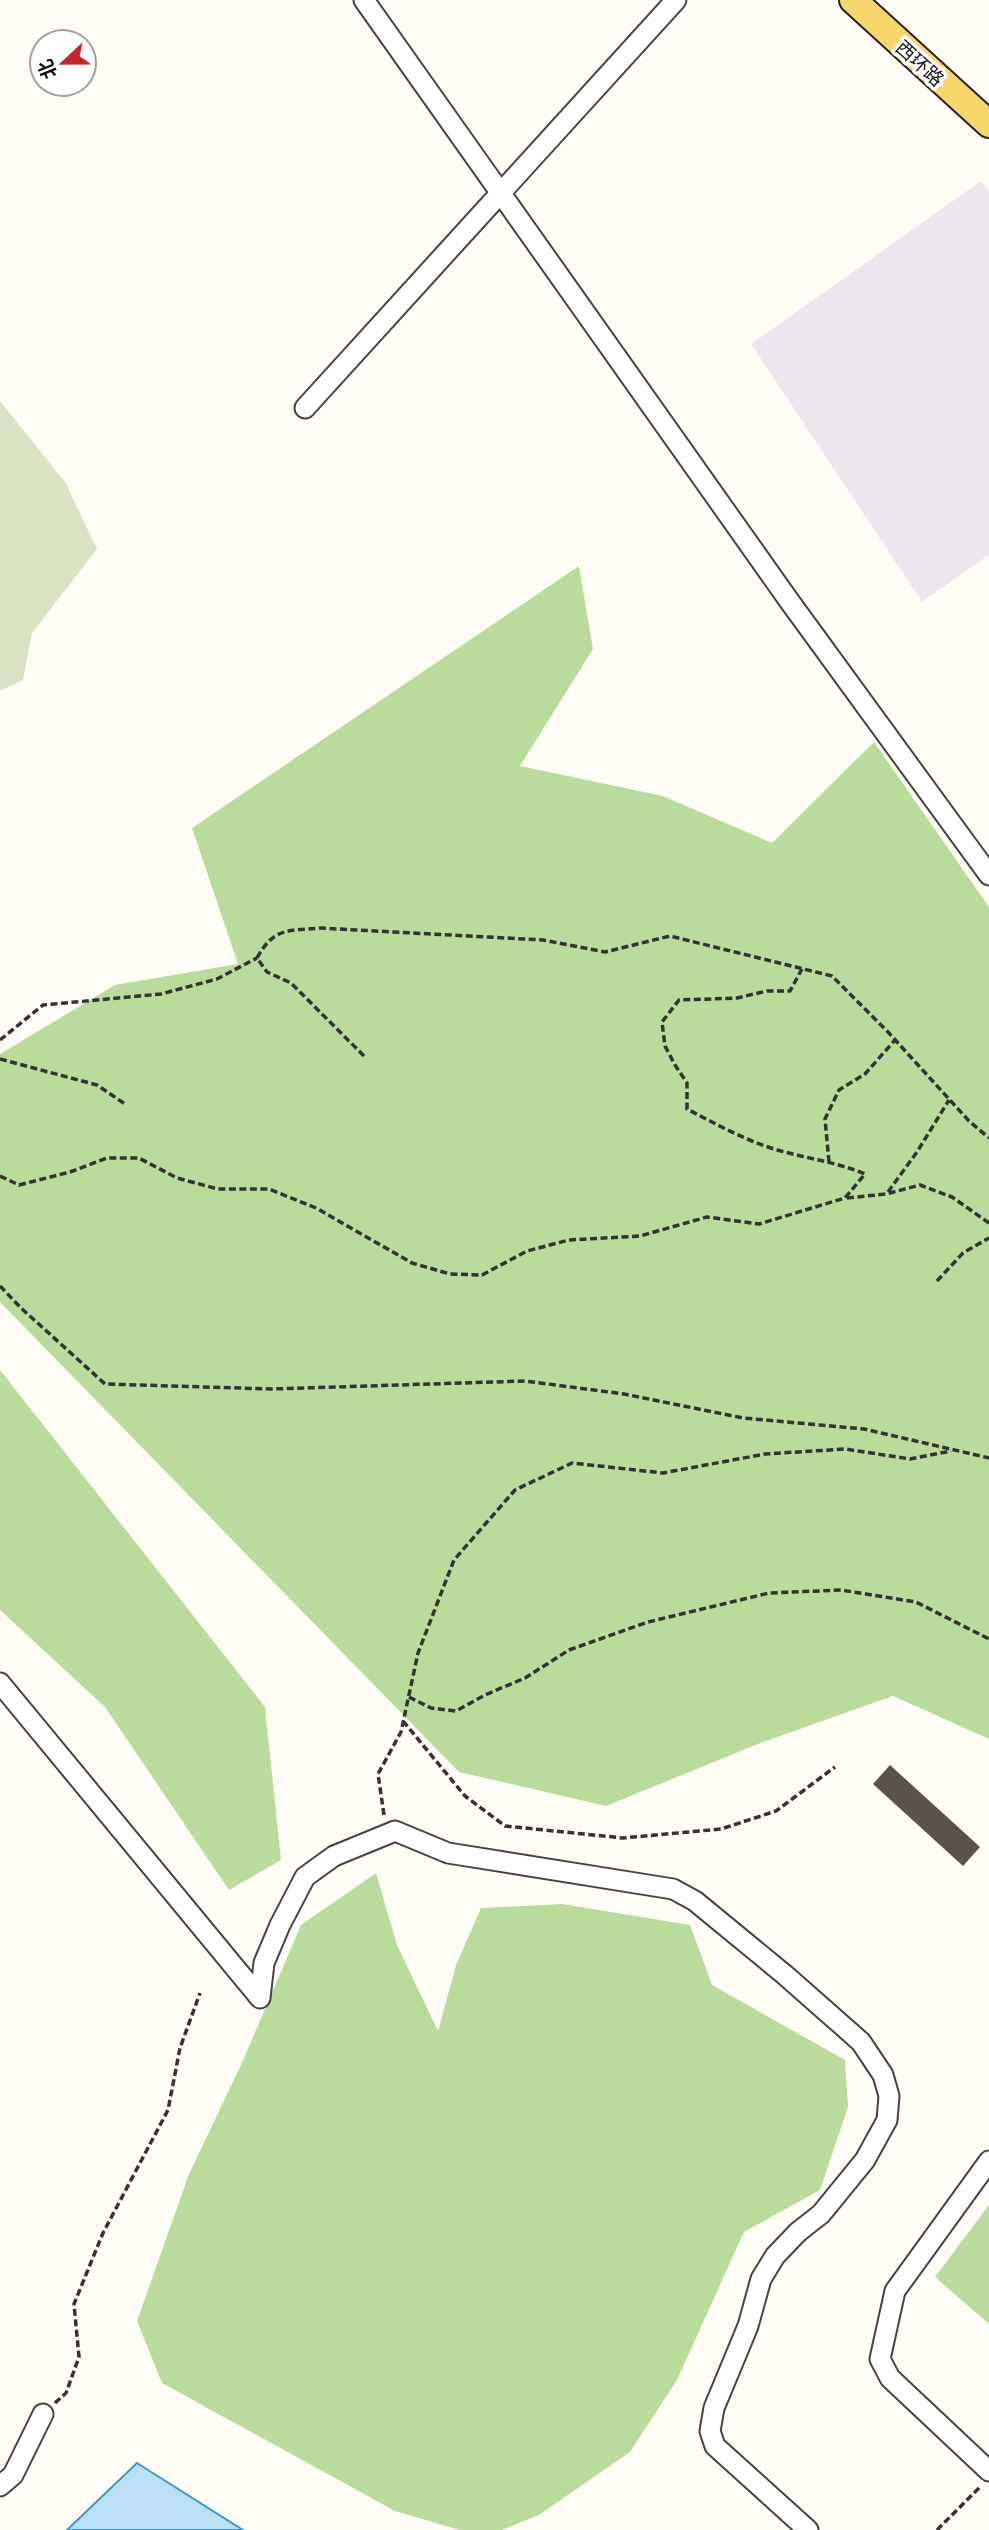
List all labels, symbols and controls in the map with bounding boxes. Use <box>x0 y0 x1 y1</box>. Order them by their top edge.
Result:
north arrow <box>28 28 98 98</box>
street label: 西环路 <box>891 33 951 91</box>
text: 北 <box>30 56 62 84</box>

